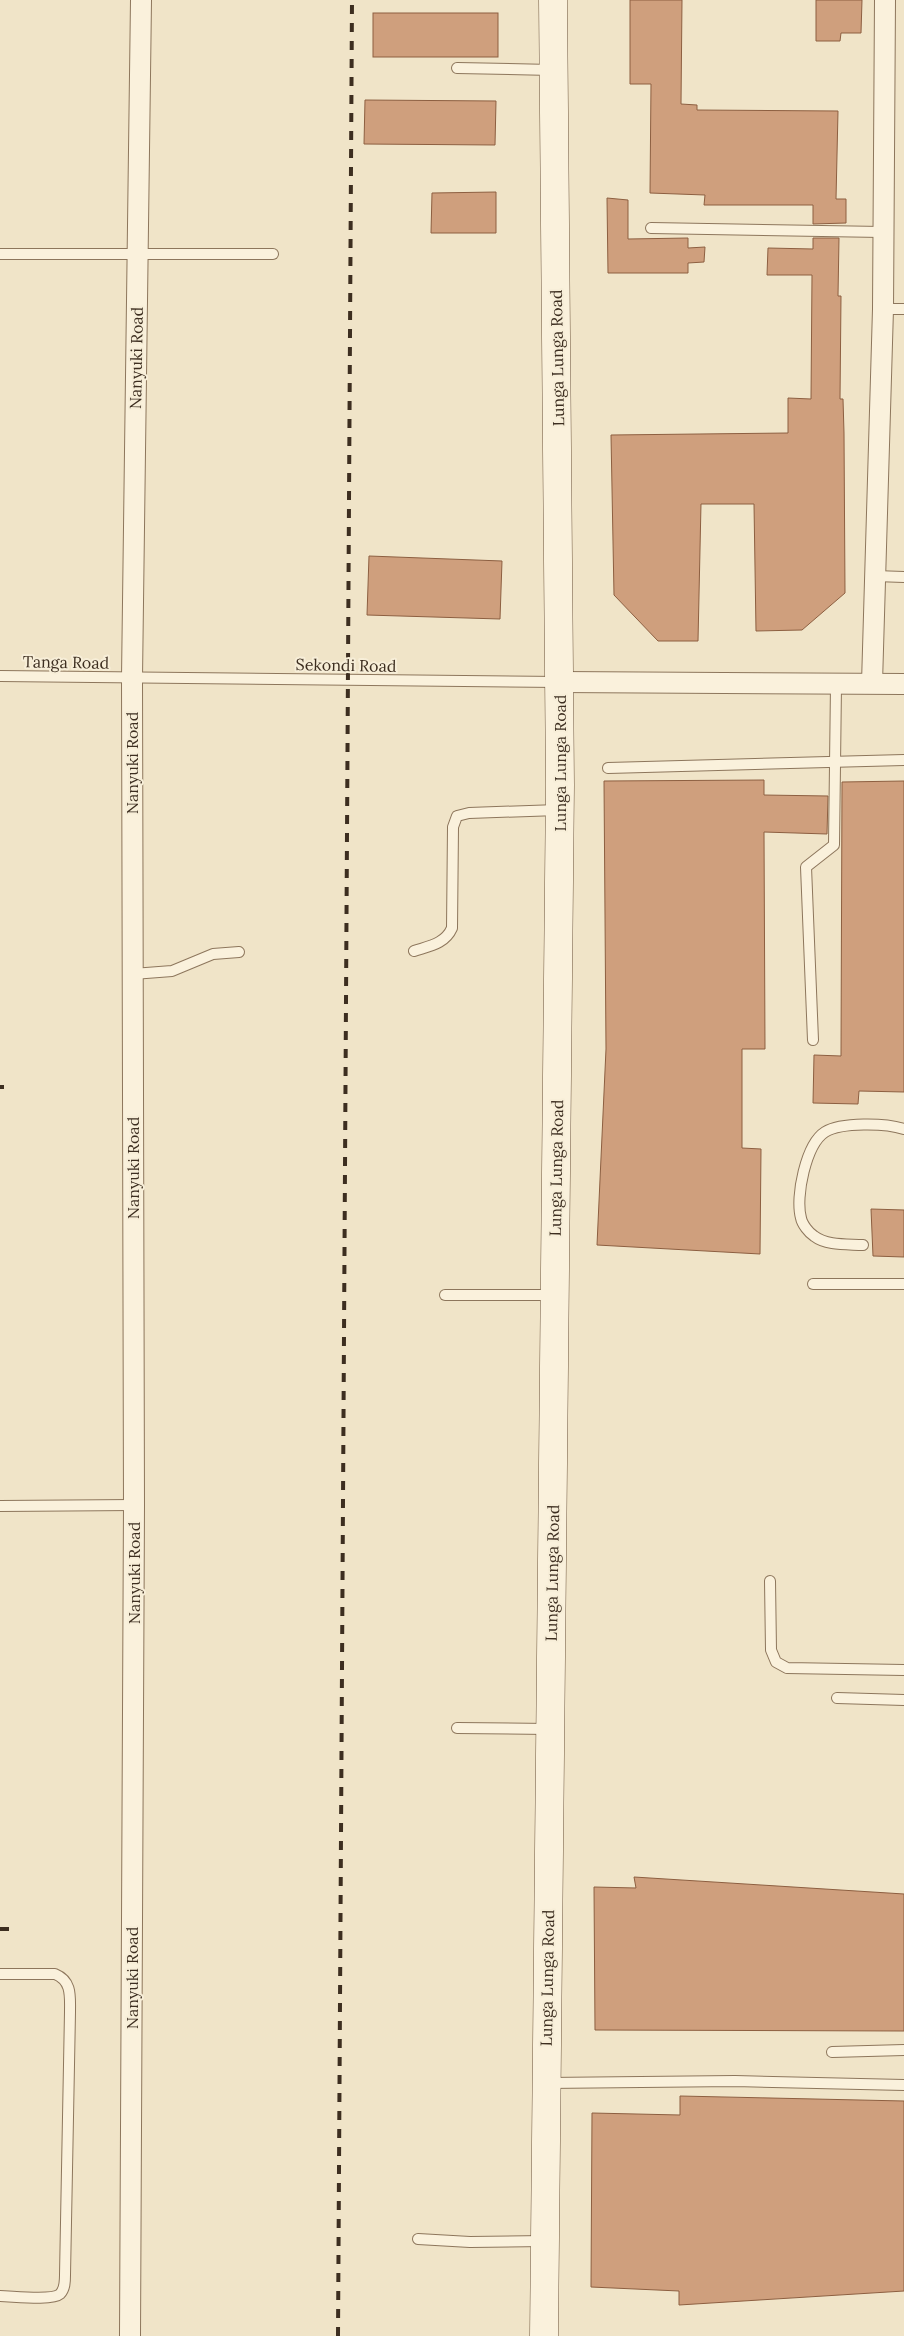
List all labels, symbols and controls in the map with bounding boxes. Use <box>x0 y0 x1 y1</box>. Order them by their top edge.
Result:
street label: Lunga Lunga Road <box>546 289 568 427</box>
street label: Nanyuki Road <box>125 306 147 409</box>
street label: Tanga Road <box>23 651 110 673</box>
street label: Sekondi Road <box>295 654 397 676</box>
street label: Lunga Lunga Road <box>550 694 570 831</box>
street label: Nanyuki Road <box>122 711 142 814</box>
street label: Lunga Lunga Road <box>545 1099 567 1237</box>
street label: Nanyuki Road <box>123 1116 143 1219</box>
street label: Lunga Lunga Road <box>541 1504 563 1642</box>
street label: Nanyuki Road <box>124 1521 144 1624</box>
street label: Lunga Lunga Road <box>536 1909 558 2047</box>
street label: Nanyuki Road <box>122 1926 142 2029</box>

